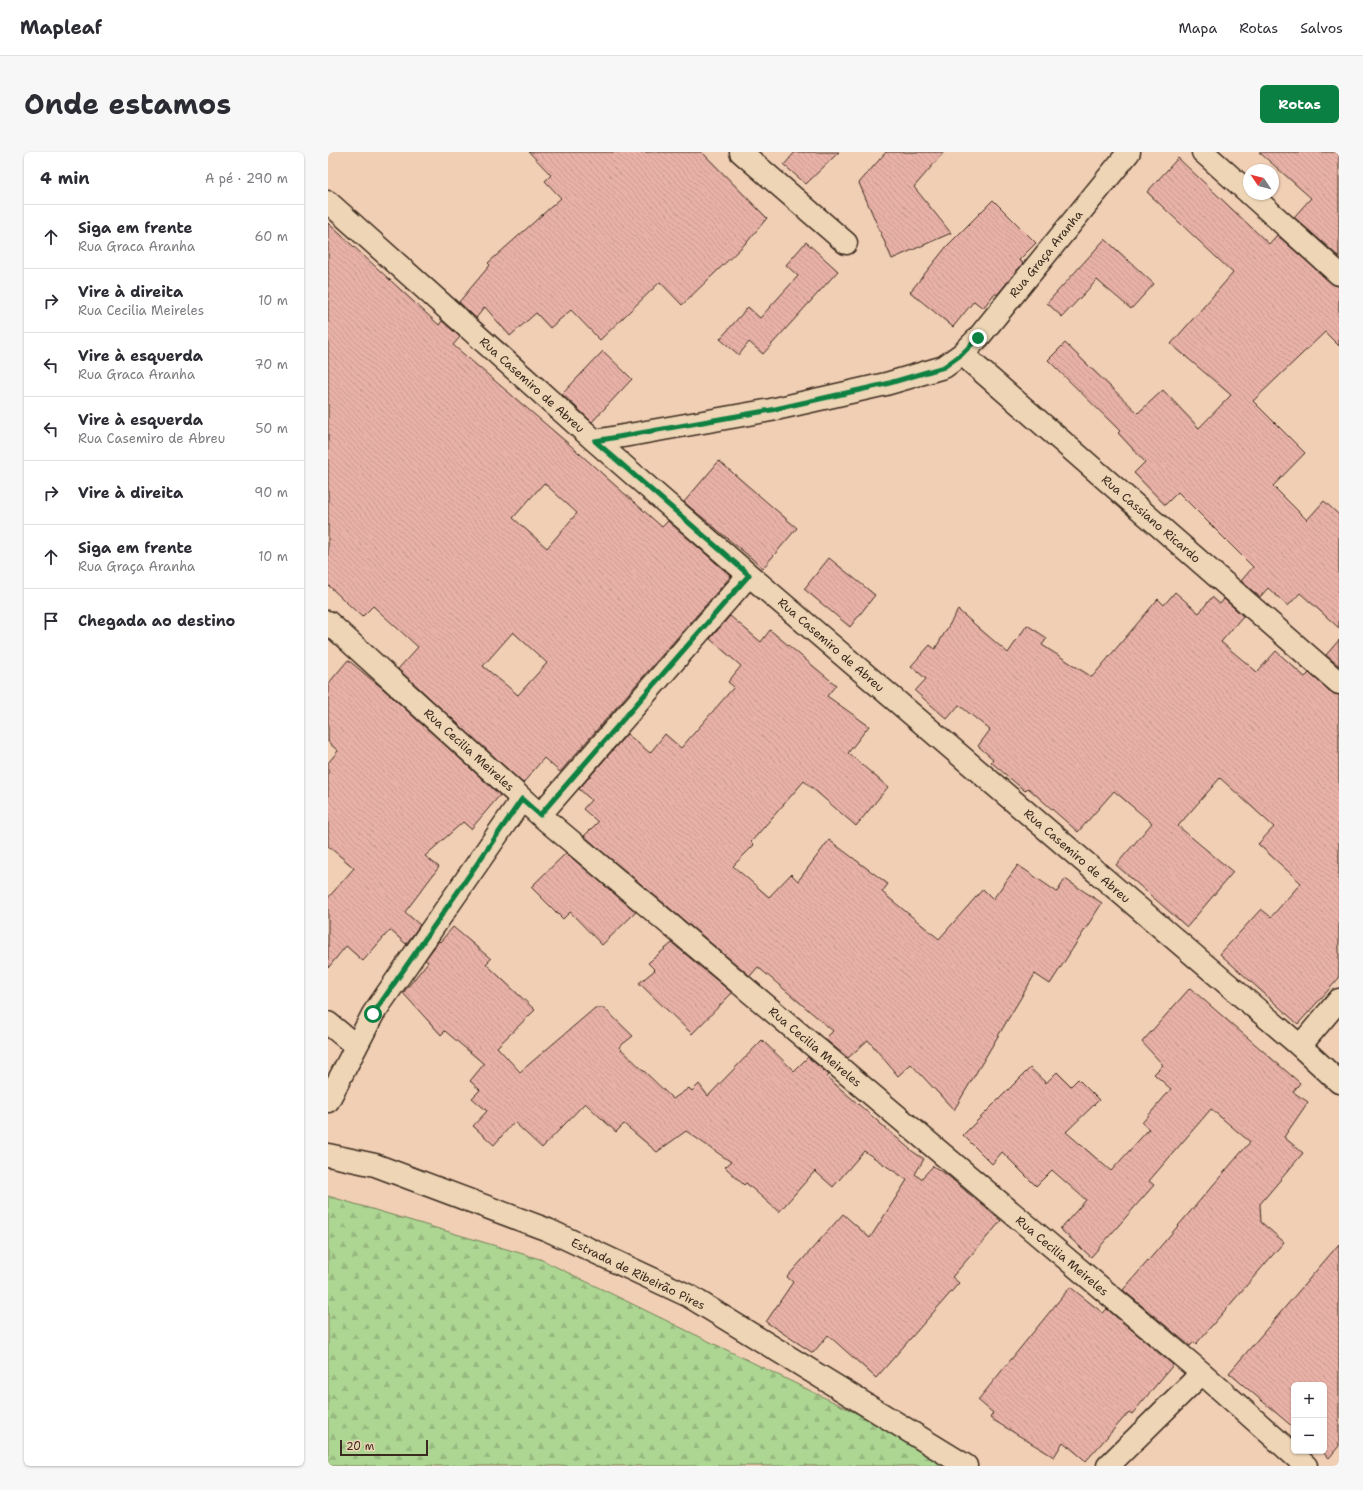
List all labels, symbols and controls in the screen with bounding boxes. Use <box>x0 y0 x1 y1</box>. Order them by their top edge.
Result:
text: Mapleaf <box>20 15 102 40</box>
text: Mapa <box>1178 19 1217 37</box>
text: Rotas <box>1239 19 1278 37</box>
text: Salvos <box>1300 19 1343 37</box>
text: Onde estamos <box>24 85 231 123</box>
button: Rotas <box>1260 85 1339 123</box>
north arrow <box>1243 164 1279 200</box>
text: 4 min <box>40 167 90 189</box>
text: A pé · 290 m <box>205 170 288 187</box>
street label: Rua Graça Aranha <box>1006 207 1087 301</box>
text: Siga em frente <box>78 218 193 238</box>
icon: ahead <box>40 226 62 248</box>
text: 60 m <box>255 228 288 245</box>
text: Rua Graca Aranha <box>78 238 195 255</box>
text: Vire à direita <box>78 282 183 302</box>
icon: right <box>40 290 62 312</box>
text: 10 m <box>258 292 288 309</box>
text: Rua Cecilia Meireles <box>78 302 204 319</box>
route end <box>969 329 987 347</box>
street label: Rua Casemiro de Abreu <box>476 334 588 436</box>
text: Vire à esquerda <box>78 346 203 366</box>
icon: left <box>40 354 62 376</box>
text: 70 m <box>254 356 288 373</box>
text: Rua Graca Aranha <box>78 366 195 383</box>
text: Vire à esquerda <box>78 410 203 430</box>
icon: left <box>40 418 62 440</box>
text: 50 m <box>255 420 288 437</box>
text: Rua Casemiro de Abreu <box>78 430 225 447</box>
street label: Rua Cassiano Ricardo <box>1098 472 1204 566</box>
icon: right <box>40 482 62 504</box>
text: Vire à direita <box>78 483 183 503</box>
text: 90 m <box>254 484 288 501</box>
text: Siga em frente <box>78 538 193 558</box>
icon: ahead <box>40 546 62 568</box>
text: 10 m <box>258 548 288 565</box>
text: Rua Graça Aranha <box>78 558 195 575</box>
street label: Rua Casemiro de Abreu <box>774 594 888 696</box>
icon: arrive <box>40 610 62 632</box>
text: Chegada ao destino <box>78 611 235 631</box>
street label: Rua Cecilia Meireles <box>420 705 518 795</box>
street label: Rua Casemiro de Abreu <box>1020 805 1134 907</box>
street label: Rua Cecilia Meireles <box>765 1003 865 1091</box>
route start <box>364 1005 382 1023</box>
street label: Rua Cecilia Meireles <box>1012 1212 1112 1300</box>
street label: Estrada de Ribeirão Pires <box>568 1234 708 1314</box>
map controls <box>1291 1382 1327 1454</box>
button: + <box>1291 1382 1327 1418</box>
button: − <box>1291 1418 1327 1454</box>
scale bar <box>340 1438 428 1457</box>
text: 20 m <box>346 1439 374 1454</box>

